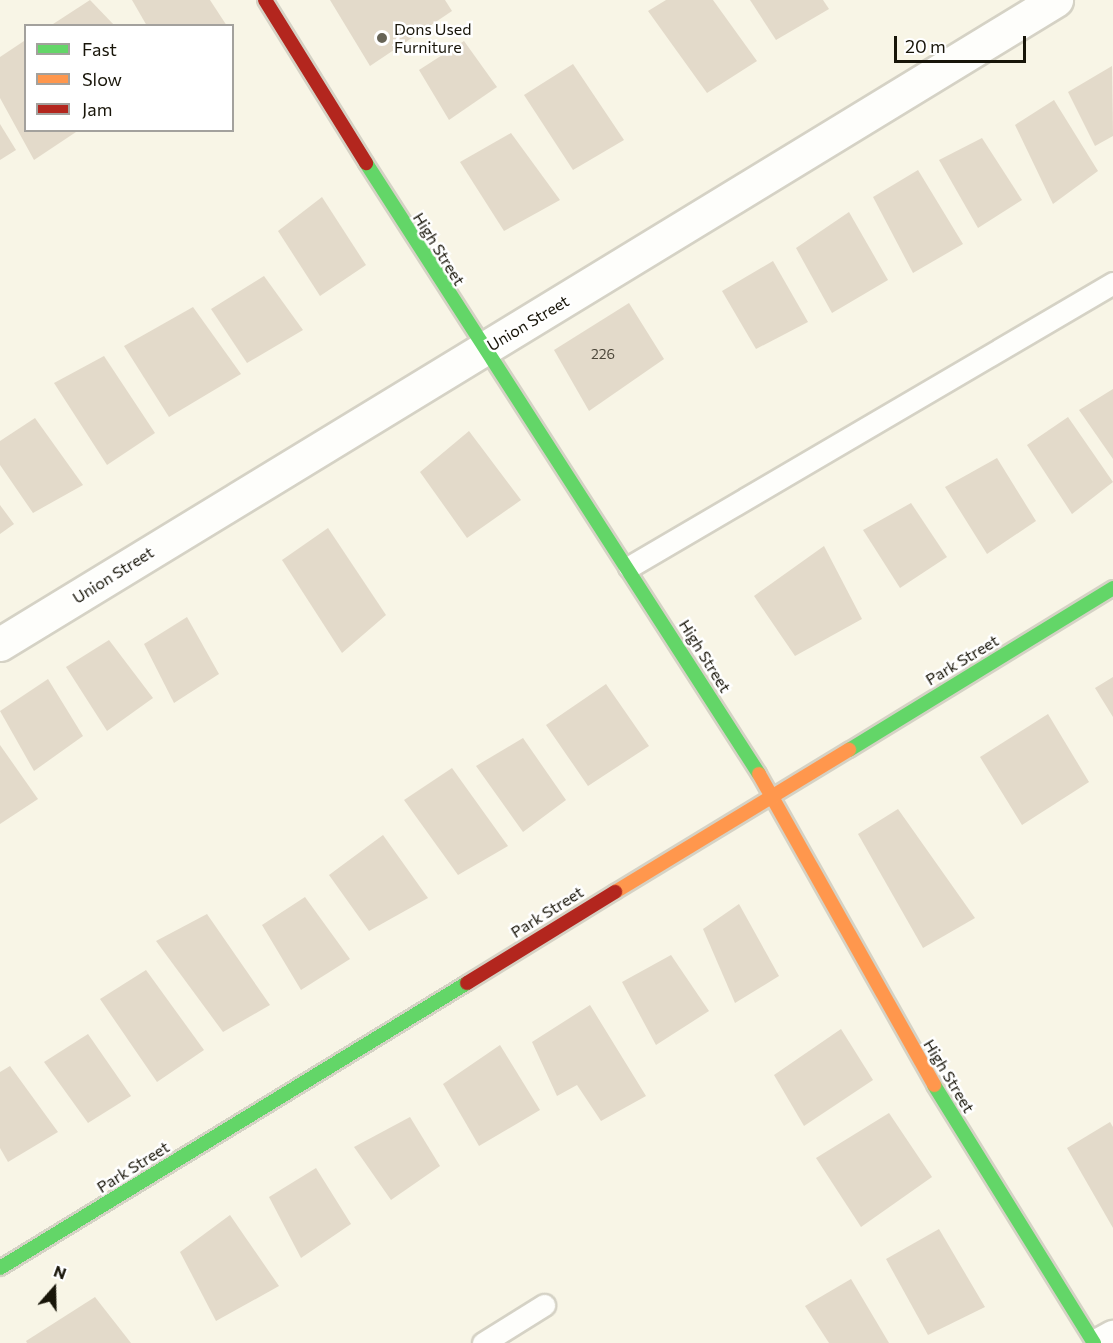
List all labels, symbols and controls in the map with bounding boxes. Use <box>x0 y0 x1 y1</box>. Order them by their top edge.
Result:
place label: Dons Used Furniture <box>394 19 472 57</box>
legend <box>24 24 234 132</box>
scale bar <box>897 24 1029 62</box>
marker: Dons Used Furniture <box>375 31 389 45</box>
text: 20 m <box>905 35 946 57</box>
text: Fast <box>82 38 117 60</box>
text: Slow <box>82 68 122 90</box>
text: Jam <box>82 98 112 120</box>
street label: High Street <box>409 209 469 289</box>
street label: Union Street <box>484 291 572 355</box>
house number: 226 <box>591 346 615 362</box>
street label: Union Street <box>69 542 157 608</box>
street label: High Street <box>675 616 735 696</box>
street label: Park Street <box>922 631 1002 689</box>
street label: Park Street <box>507 882 587 942</box>
street label: High Street <box>920 1036 978 1116</box>
street label: Park Street <box>93 1137 173 1197</box>
north arrow <box>24 1259 84 1319</box>
text: N <box>51 1261 69 1283</box>

